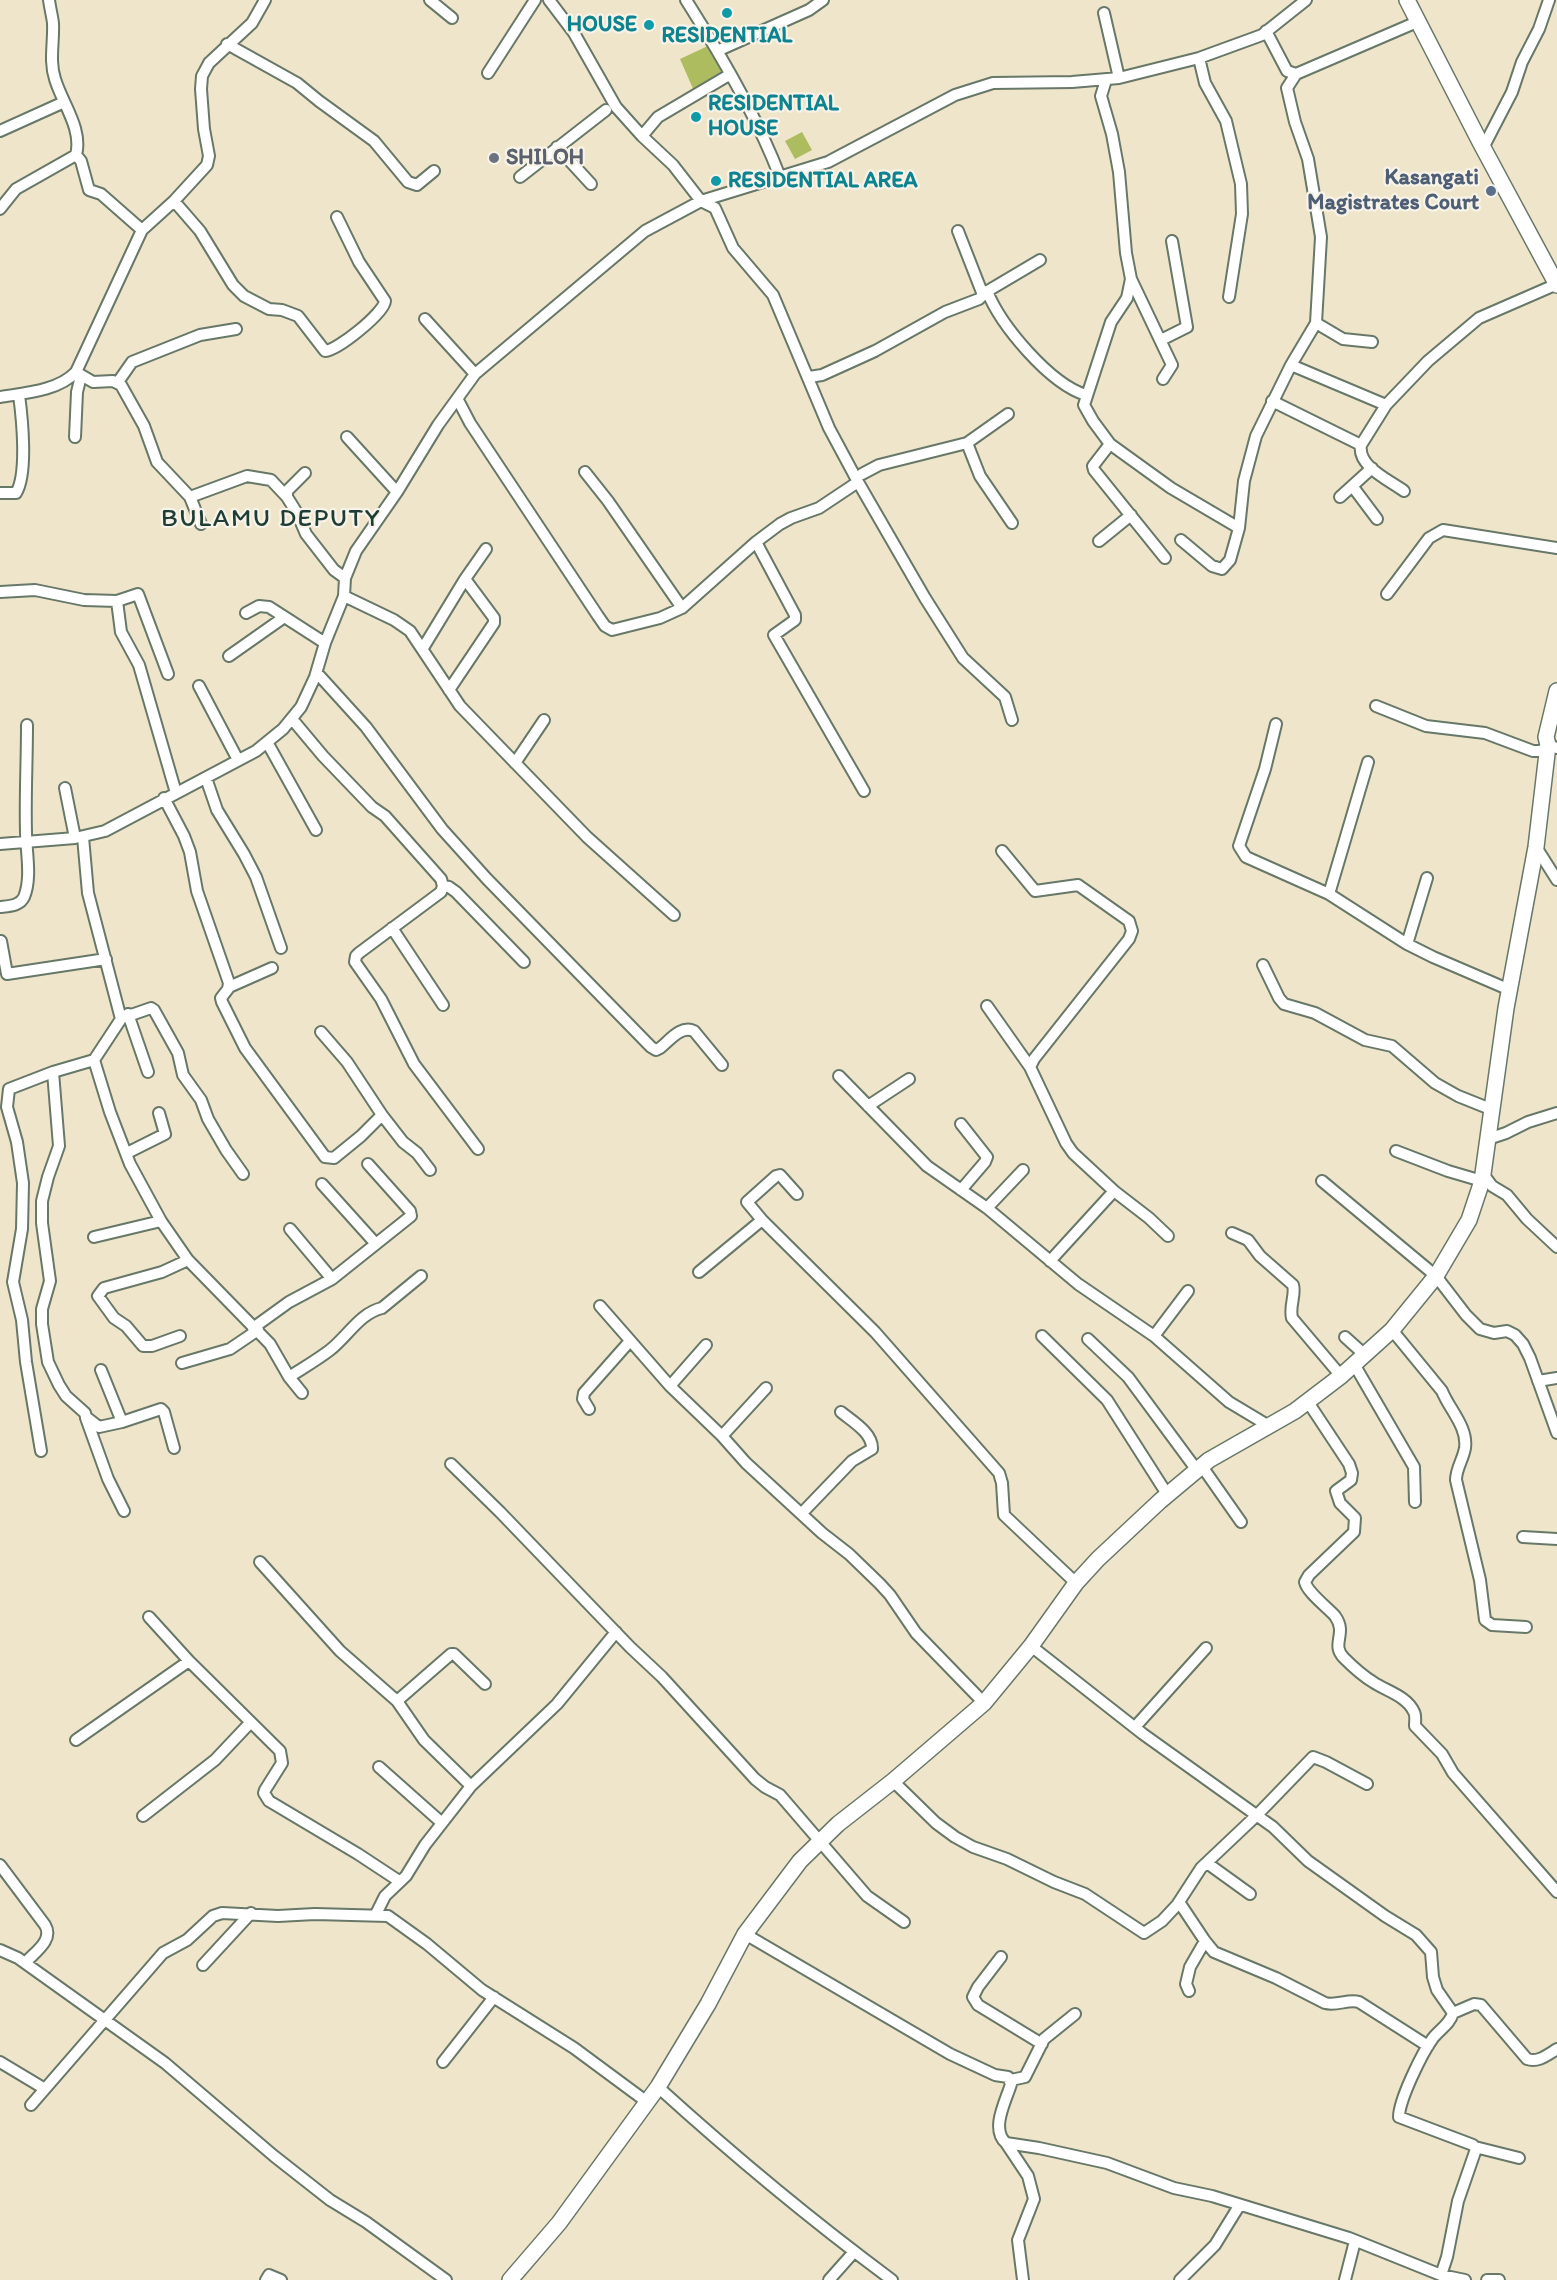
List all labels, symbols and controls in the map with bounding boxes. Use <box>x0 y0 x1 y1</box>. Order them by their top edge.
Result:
marker: RESIDENTIAL <box>720 6 734 20</box>
place label: HOUSE <box>567 12 637 38</box>
marker: HOUSE <box>642 18 656 32</box>
place label: RESIDENTIAL <box>662 23 792 49</box>
place label: RESIDENTIAL HOUSE <box>708 91 839 142</box>
marker: RESIDENTIAL HOUSE <box>689 110 703 124</box>
place label: SHILOH <box>506 145 584 171</box>
marker: SHILOH <box>487 151 501 165</box>
place label: Kasangati Magistrates Court <box>1307 165 1479 216</box>
place label: RESIDENTIAL AREA <box>728 168 918 194</box>
marker: RESIDENTIAL AREA <box>709 174 723 188</box>
marker: Kasangati Magistrates Court <box>1484 184 1498 198</box>
district label: BULAMU DEPUTY <box>161 503 381 535</box>

